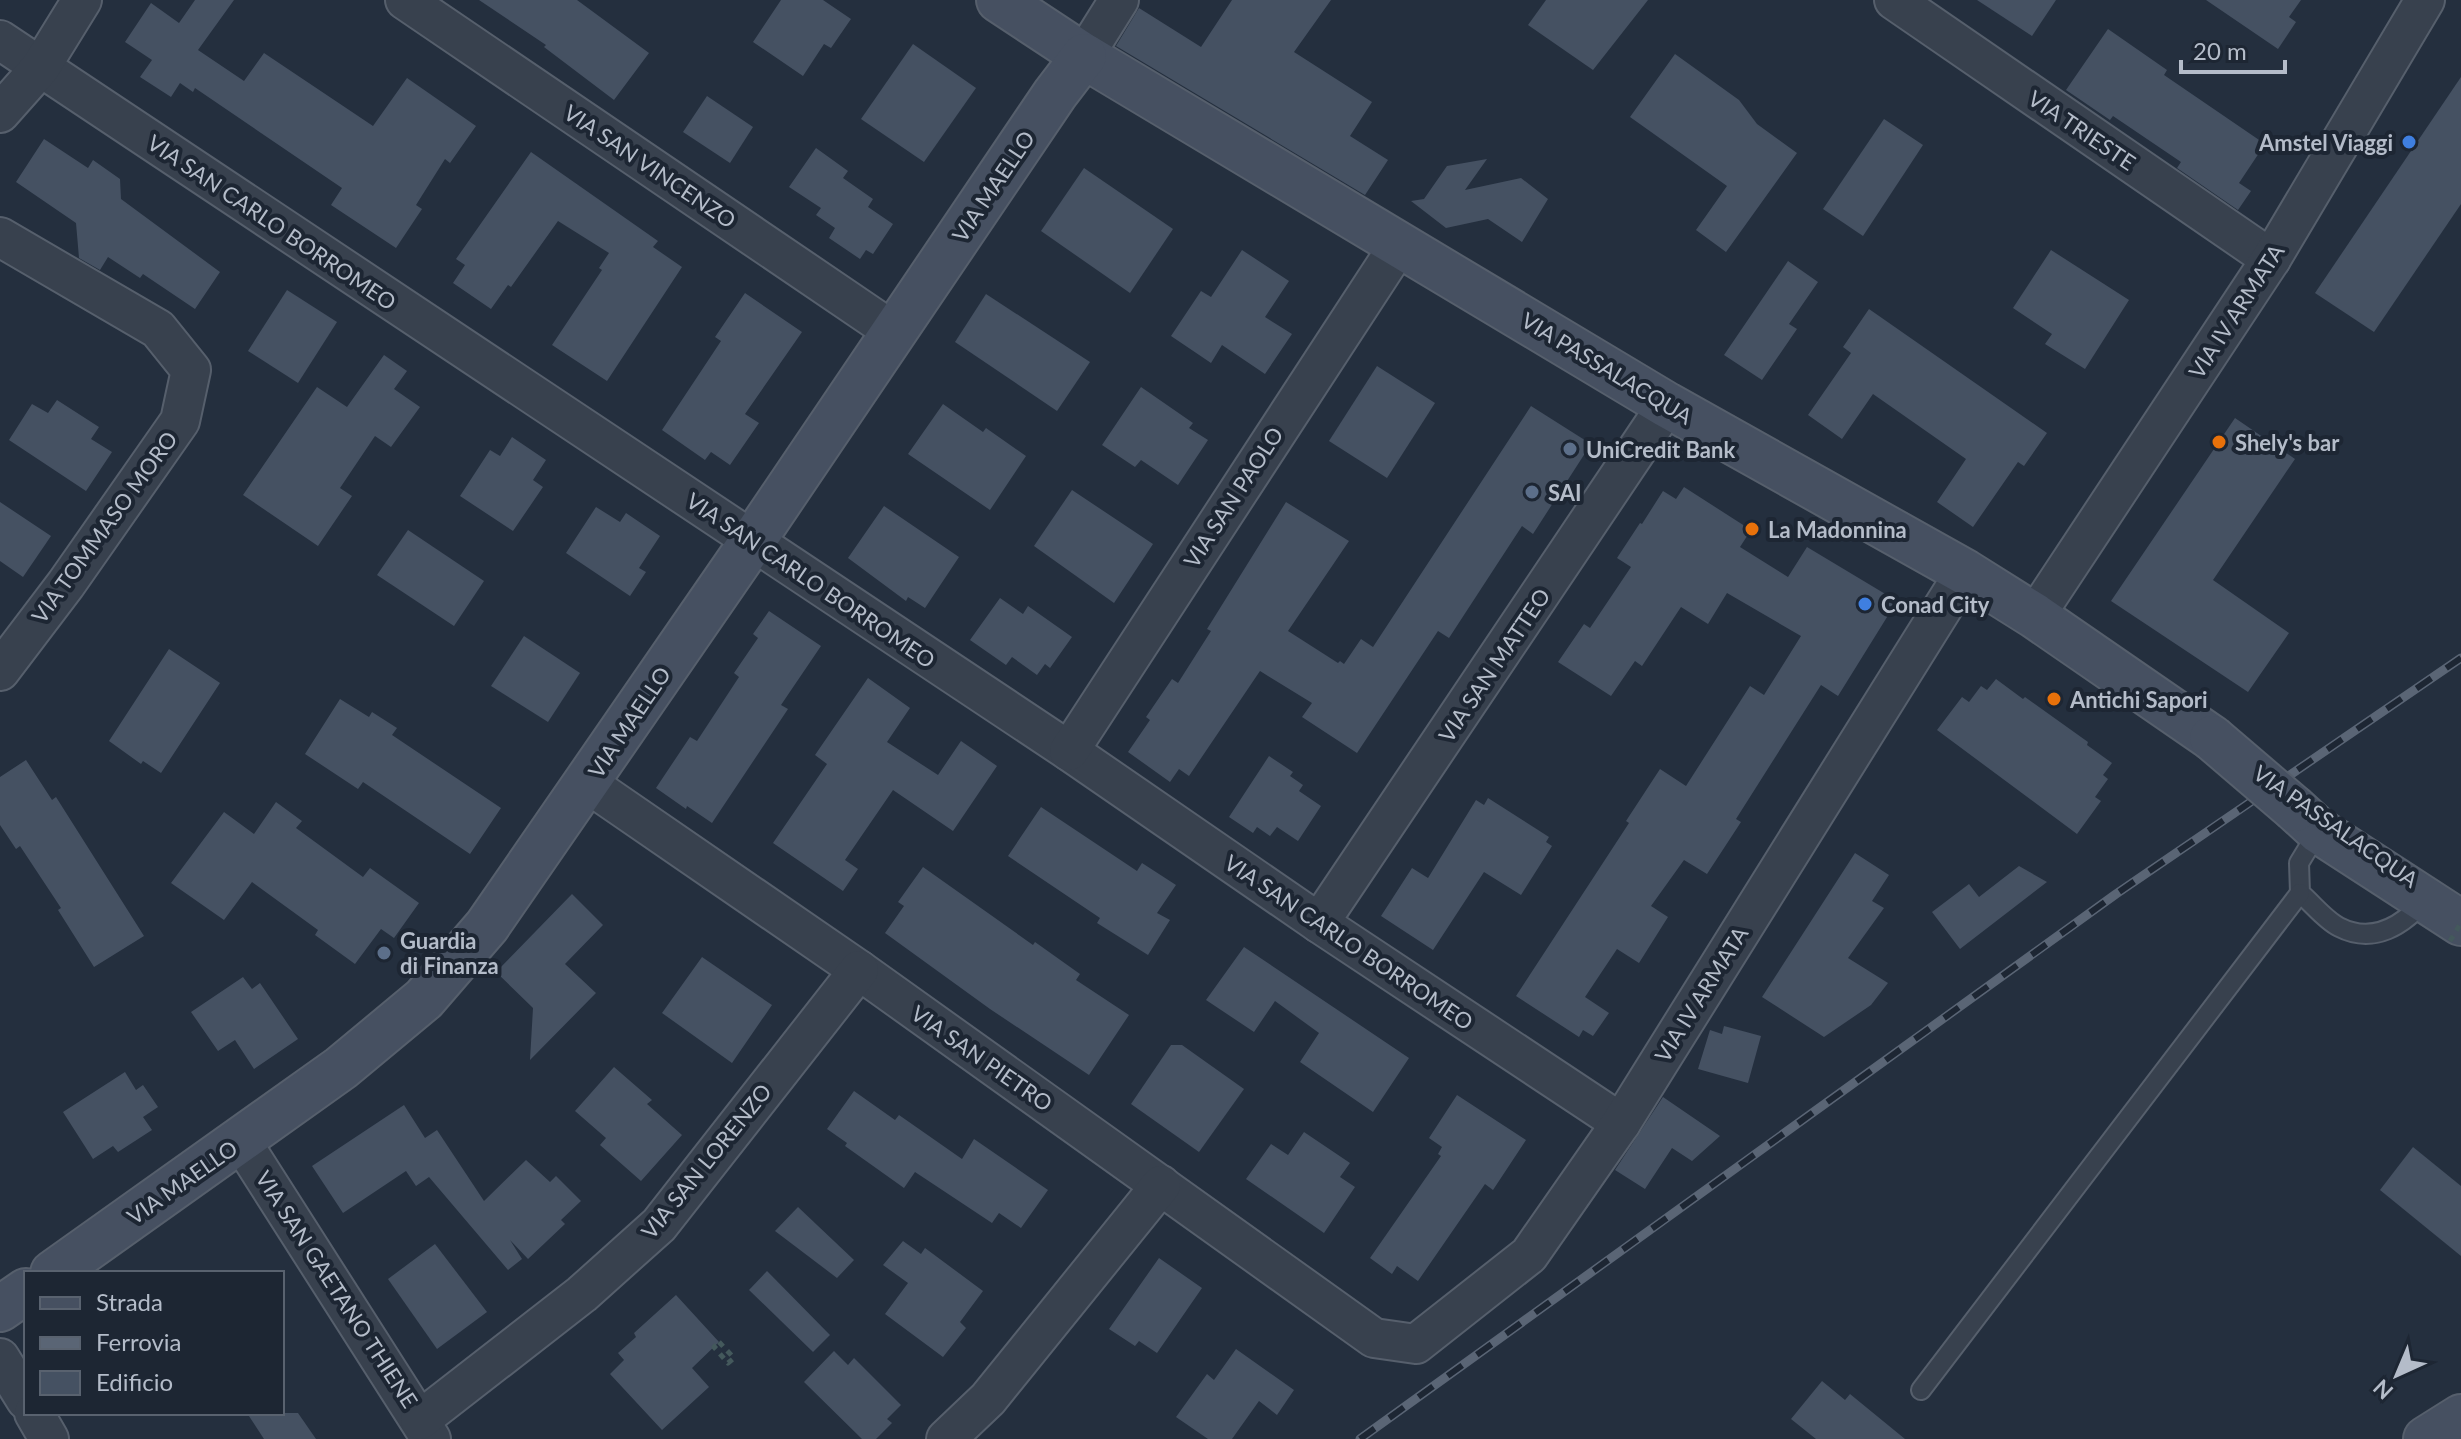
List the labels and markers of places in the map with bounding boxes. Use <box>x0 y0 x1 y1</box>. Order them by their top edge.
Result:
place label: Amstel Viaggi <box>2258 129 2393 156</box>
marker: Amstel Viaggi <box>2400 133 2418 151</box>
place label: Shely's bar <box>2235 429 2340 456</box>
marker: Shely's bar <box>2210 433 2228 451</box>
place label: UniCredit Bank <box>1586 436 1735 463</box>
marker: UniCredit Bank <box>1561 440 1579 458</box>
place label: SAI <box>1548 479 1582 506</box>
marker: SAI <box>1523 483 1541 501</box>
place label: La Madonnina <box>1768 516 1907 543</box>
marker: La Madonnina <box>1743 520 1761 538</box>
place label: Conad City <box>1881 591 1990 618</box>
marker: Conad City <box>1856 595 1874 613</box>
place label: Antichi Sapori <box>2069 686 2208 713</box>
marker: Antichi Sapori <box>2045 690 2063 708</box>
place label: Guardia di Finanza <box>400 927 499 979</box>
marker: Guardia di Finanza <box>375 944 393 962</box>

